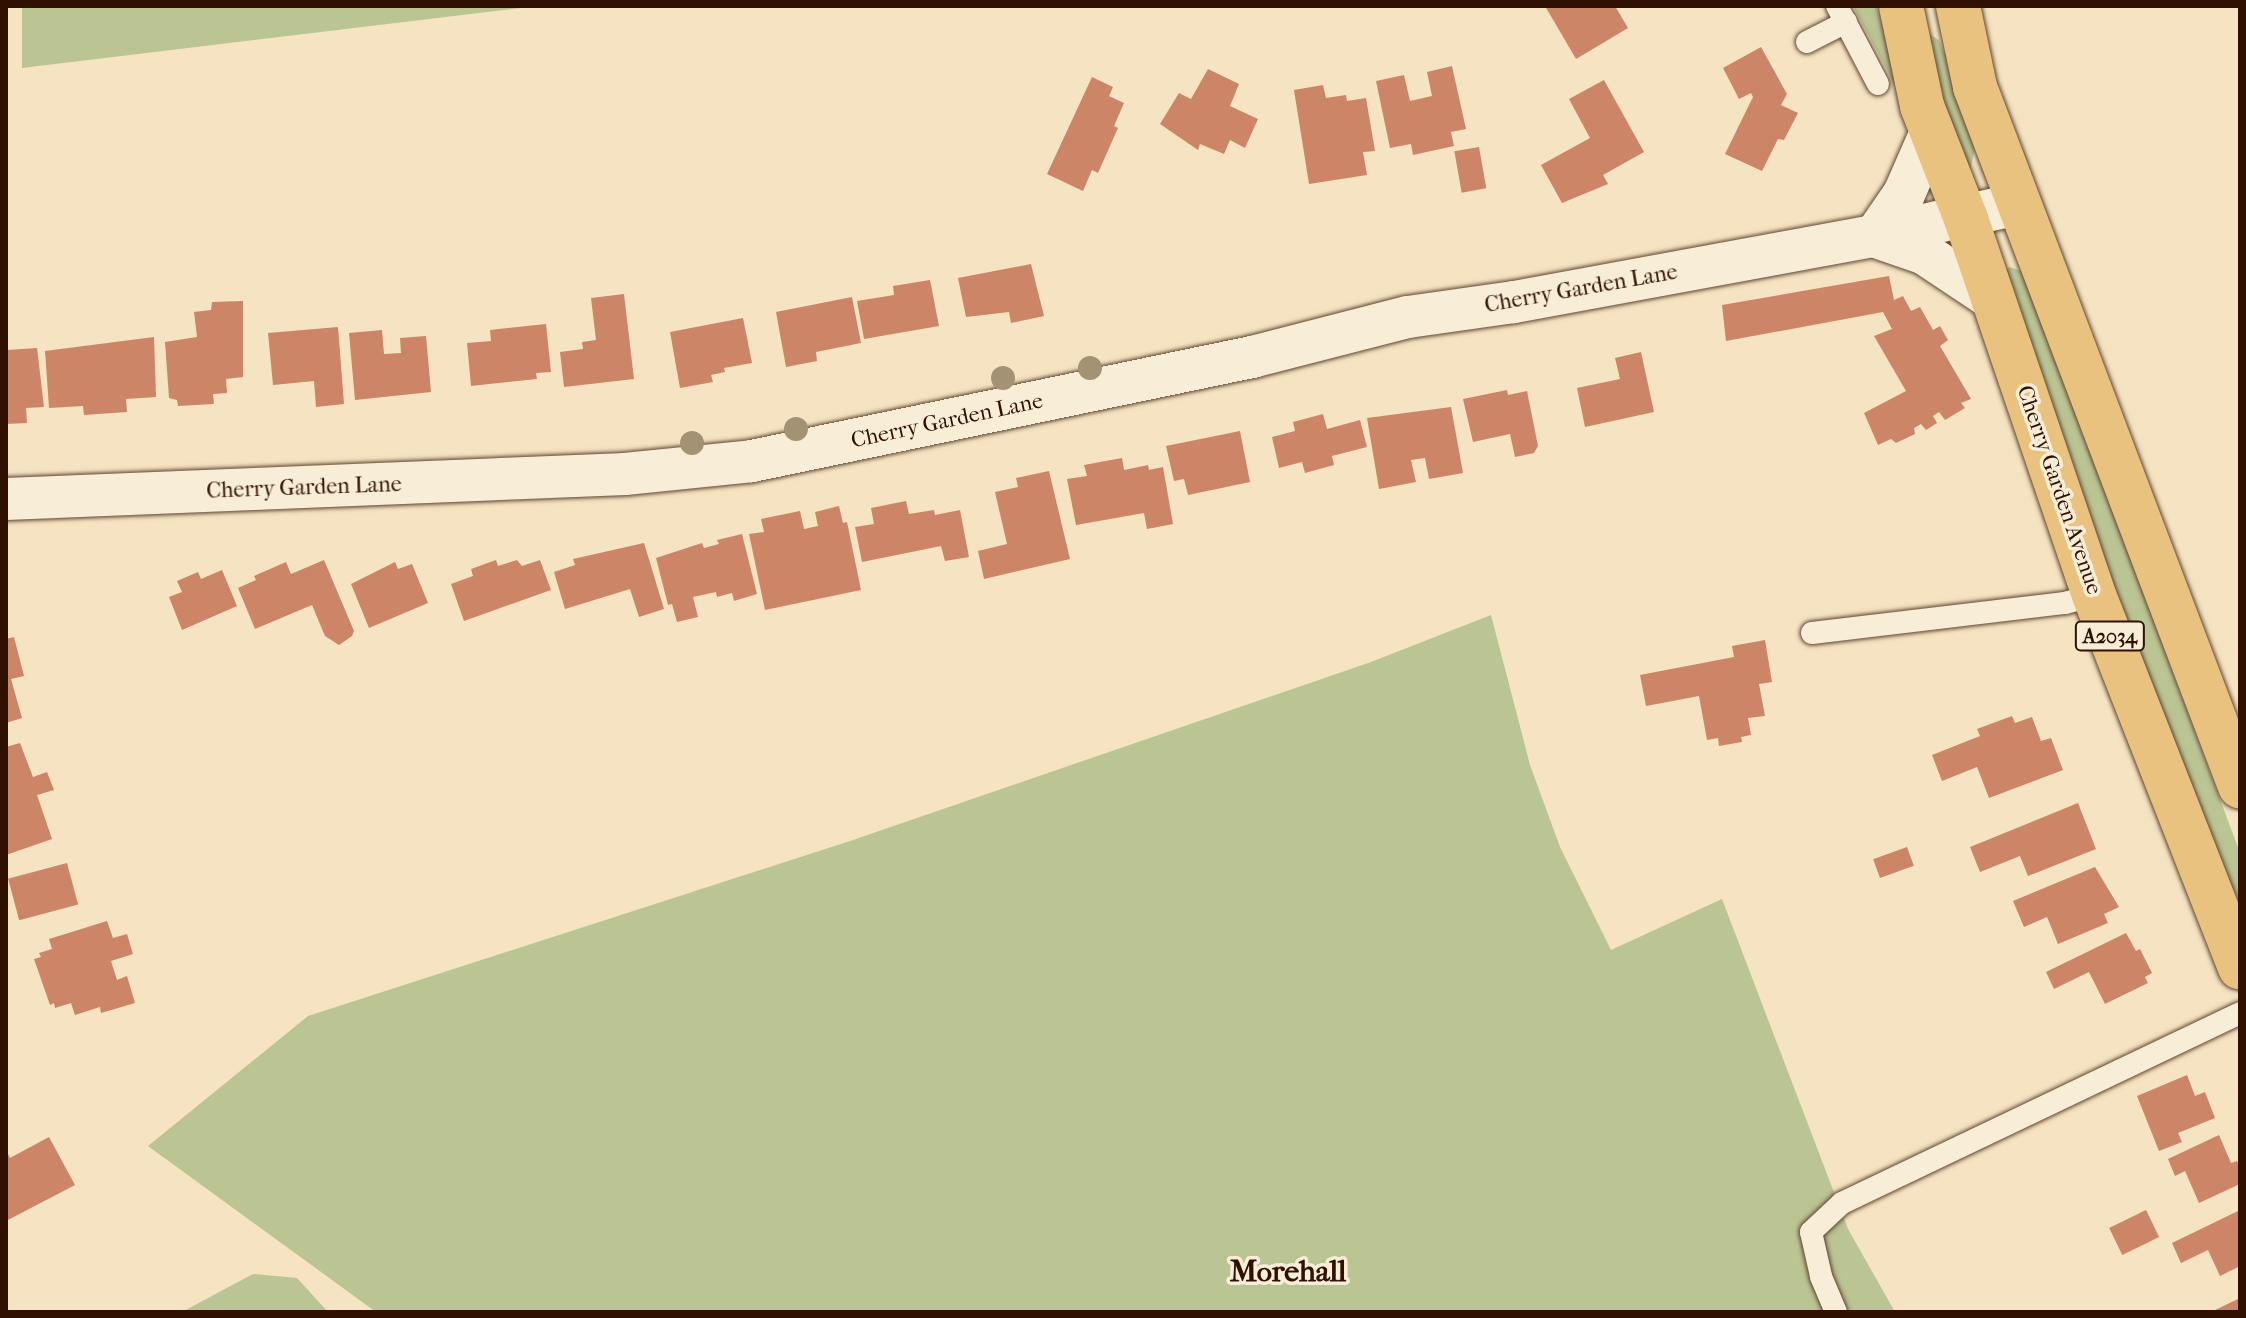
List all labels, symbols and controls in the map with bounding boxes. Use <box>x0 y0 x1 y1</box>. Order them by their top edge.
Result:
street label: Cherry Garden Lane <box>1483 259 1679 319</box>
street label: Cherry Garden Avenue <box>2011 382 2107 598</box>
street label: Cherry Garden Lane <box>849 388 1045 454</box>
street label: Cherry Garden Lane <box>206 471 402 505</box>
road number: A2034 <box>2074 620 2146 652</box>
district label: Morehall <box>1230 1254 1346 1290</box>

